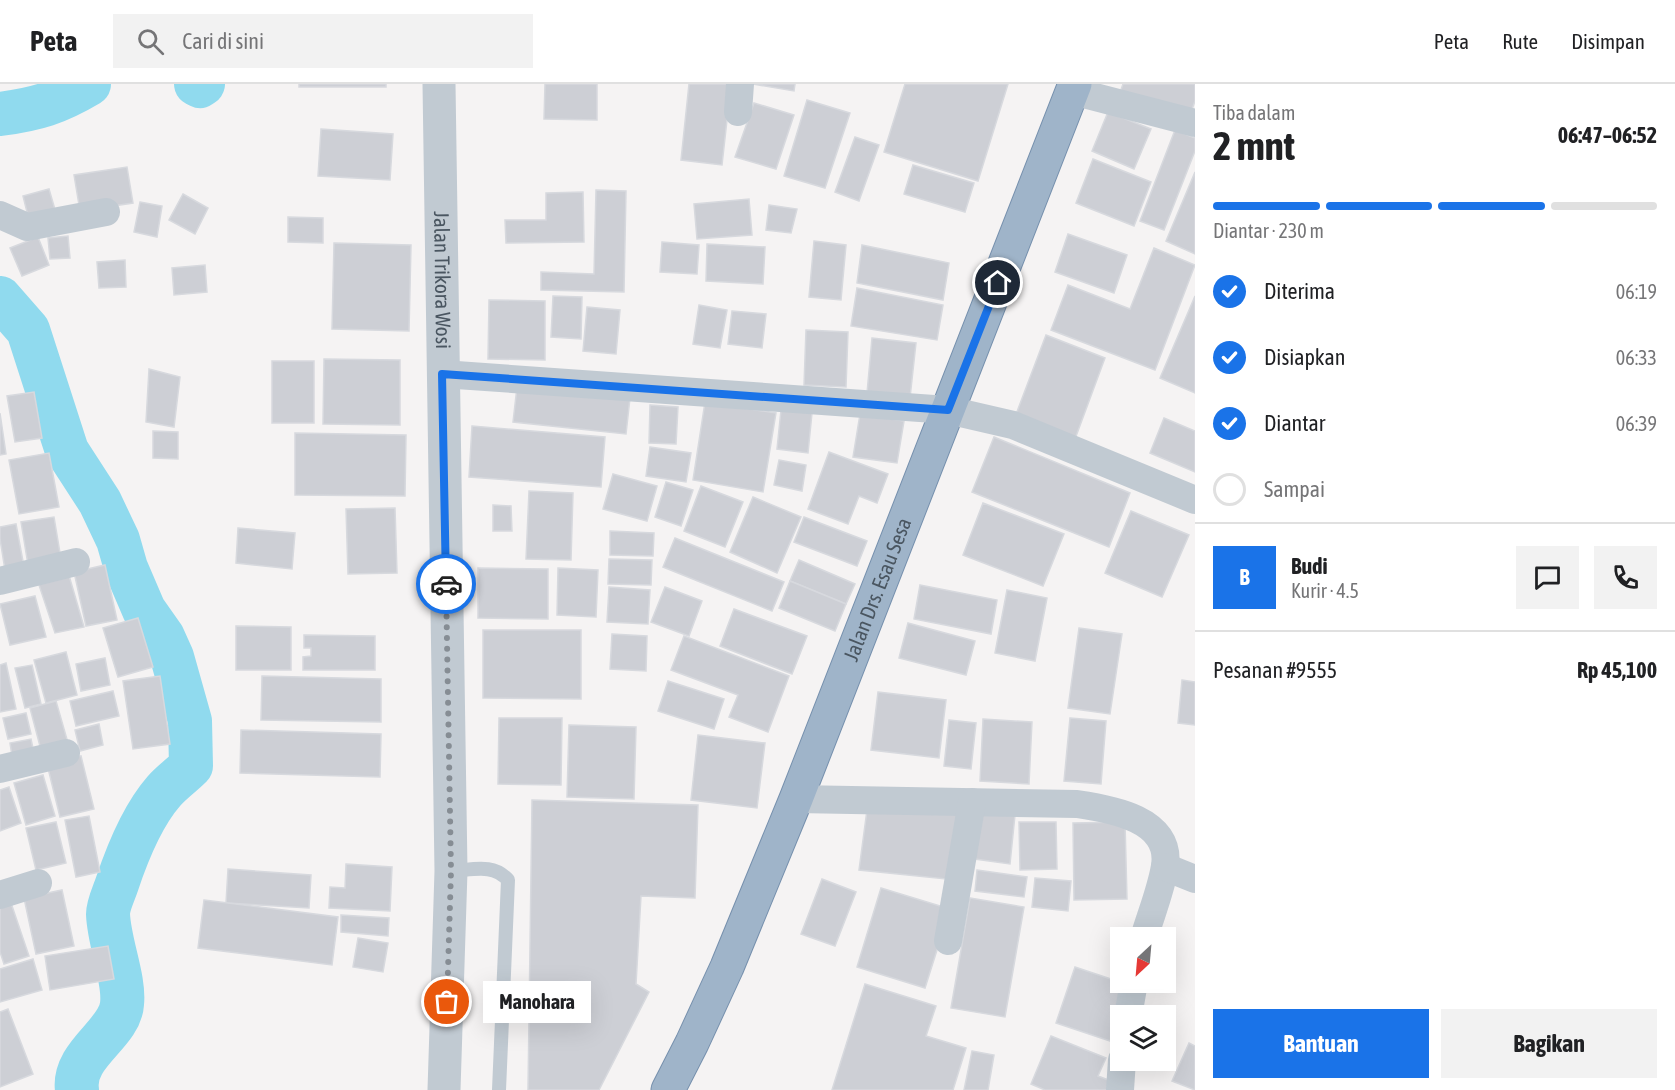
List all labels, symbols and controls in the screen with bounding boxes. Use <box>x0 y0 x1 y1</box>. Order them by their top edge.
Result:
search box <box>113 14 533 68</box>
text: Peta <box>30 25 77 57</box>
icon: search <box>134 25 167 58</box>
text: Cari di sini <box>182 28 264 54</box>
text: Peta <box>1434 29 1469 53</box>
text: Rute <box>1502 29 1538 53</box>
text: Disimpan <box>1571 29 1645 53</box>
text: Tiba dalam <box>1213 101 1295 124</box>
text: 06:47–06:52 <box>1558 122 1657 148</box>
text: 2 mnt <box>1213 124 1295 168</box>
street label: Jalan Trikora Wosi <box>430 211 456 349</box>
text: Diantar · 230 m <box>1213 219 1324 242</box>
pin <box>972 257 1023 308</box>
icon: home <box>981 266 1014 299</box>
icon: check <box>1213 275 1246 308</box>
text: Diterima <box>1264 278 1335 304</box>
text: 06:19 <box>1616 280 1657 303</box>
icon: check <box>1213 341 1246 374</box>
text: Disiapkan <box>1264 344 1345 370</box>
text: 06:33 <box>1616 346 1657 369</box>
icon: check <box>1213 407 1246 440</box>
text: Diantar <box>1264 410 1325 436</box>
text: 06:39 <box>1616 412 1657 435</box>
text: Sampai <box>1264 476 1325 502</box>
street label: Jalan Drs. Esau Sesa <box>838 514 916 664</box>
button: chat <box>1516 546 1579 609</box>
button: phone <box>1594 546 1657 609</box>
text: Budi <box>1291 553 1328 579</box>
courier <box>416 554 476 614</box>
text: B <box>1239 564 1250 590</box>
icon: car <box>430 568 463 601</box>
text: Kurir · 4.5 <box>1291 579 1359 602</box>
text: Pesanan #9555 <box>1213 657 1337 683</box>
text: Rp 45,100 <box>1577 657 1657 683</box>
north arrow <box>1110 927 1176 993</box>
map controls <box>1110 927 1176 1071</box>
pin <box>421 976 472 1027</box>
callout: Manohara <box>483 981 591 1023</box>
icon: bag <box>430 985 463 1018</box>
text: Manohara <box>499 990 575 1013</box>
button: layers <box>1110 1005 1176 1071</box>
button: Bantuan <box>1213 1009 1429 1078</box>
button: Bagikan <box>1441 1009 1657 1078</box>

